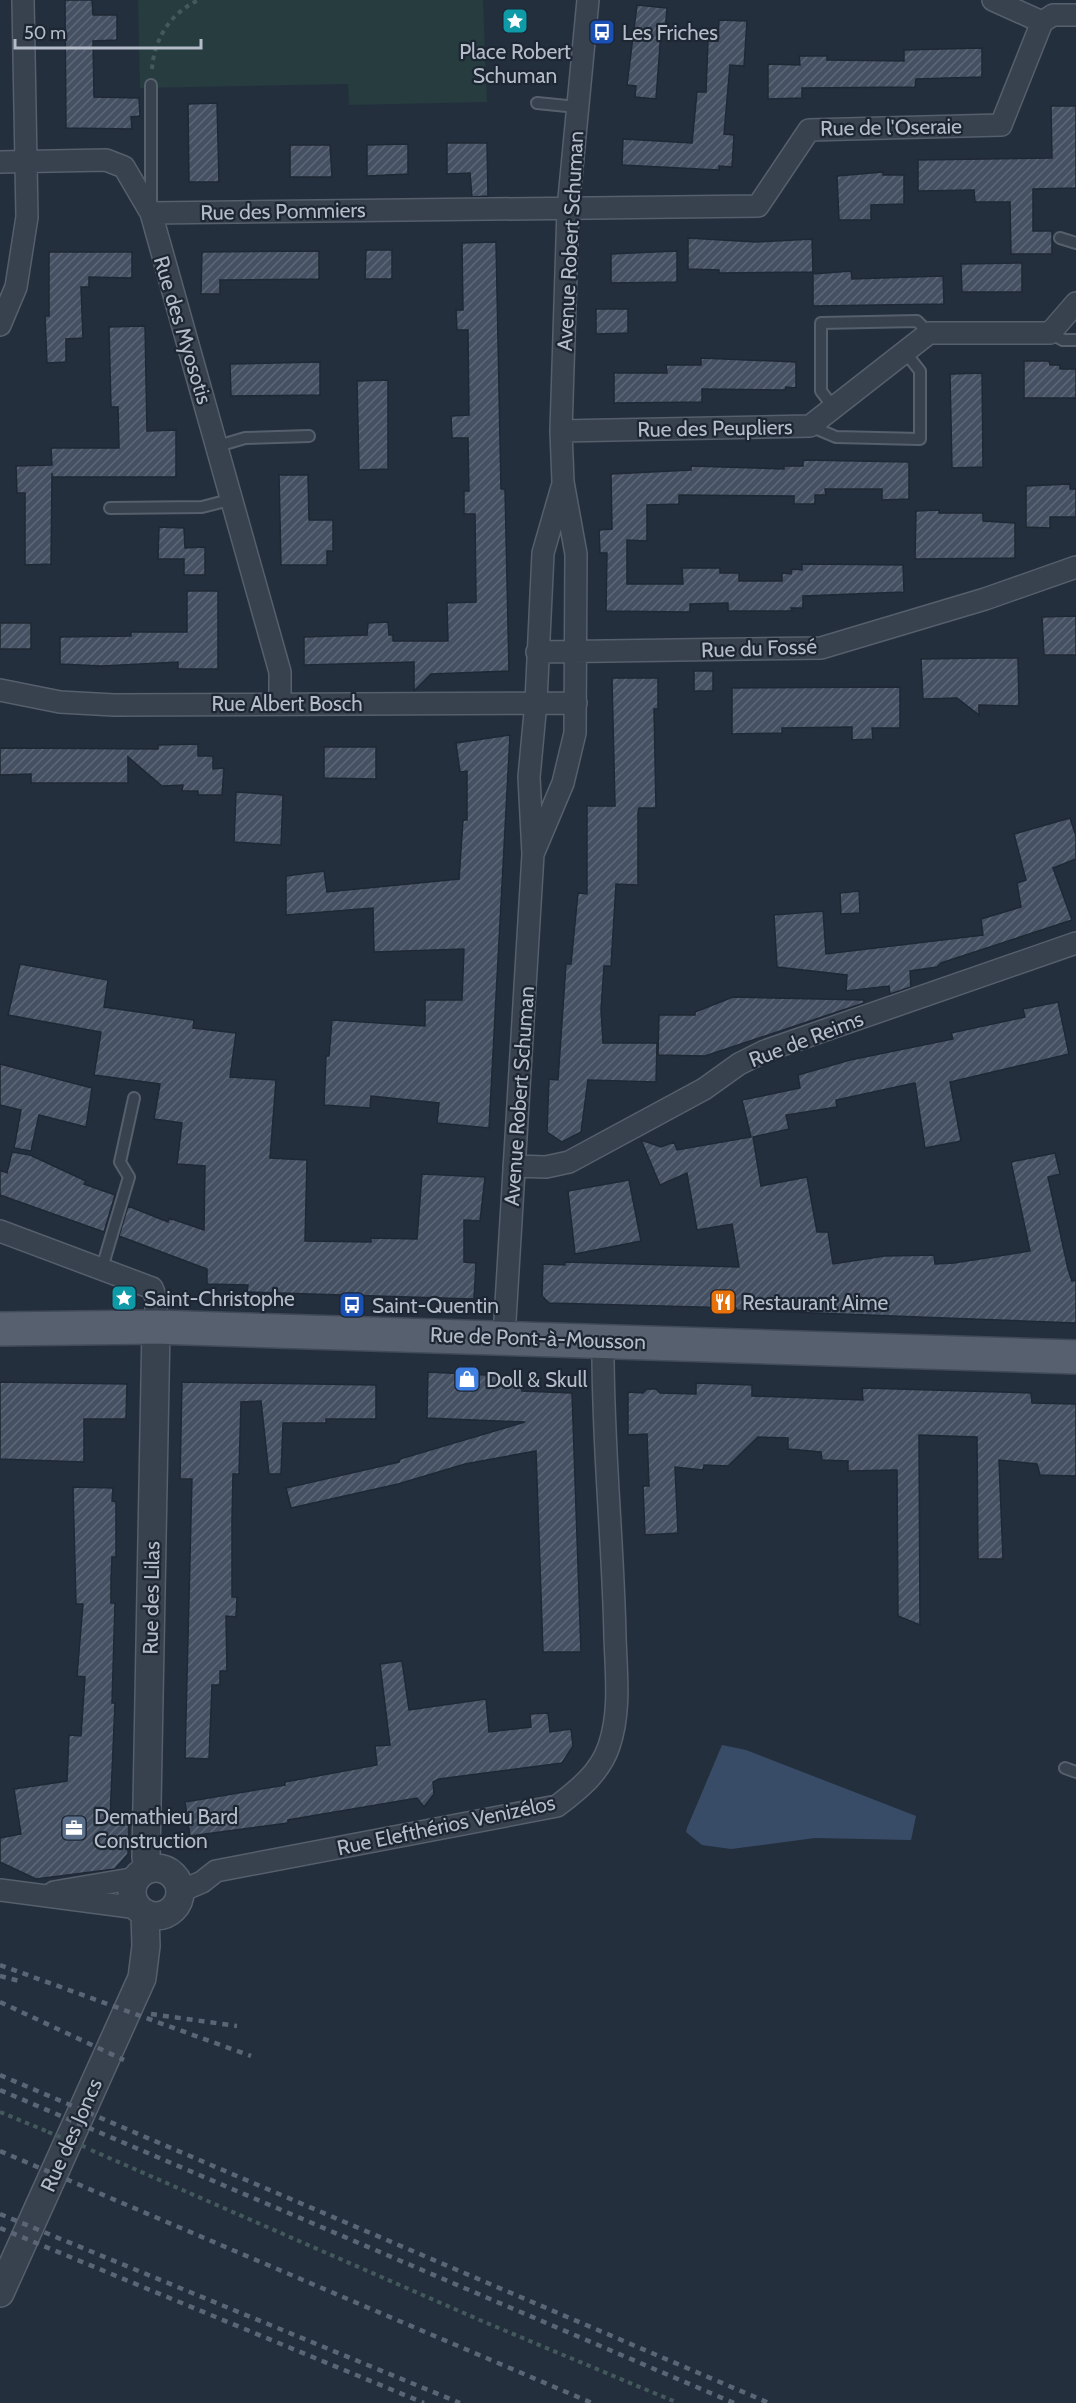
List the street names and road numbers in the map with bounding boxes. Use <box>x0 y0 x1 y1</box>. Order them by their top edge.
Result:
street label: Rue de l'Oseraie <box>820 113 962 141</box>
street label: Avenue Robert Schuman <box>552 130 588 352</box>
street label: Rue des Pommiers <box>200 197 366 225</box>
street label: Rue des Myosotis <box>149 253 217 407</box>
street label: Rue des Peupliers <box>637 414 793 442</box>
street label: Rue du Fossé <box>701 633 818 663</box>
street label: Rue Albert Bosch <box>211 691 363 716</box>
street label: Avenue Robert Schuman <box>499 985 539 1207</box>
street label: Rue de Reims <box>745 1006 867 1072</box>
street label: Rue de Pont-à-Mousson <box>430 1322 646 1354</box>
street label: Rue des Lilas <box>138 1541 164 1655</box>
street label: Rue Elefthérios Venizélos <box>335 1790 558 1860</box>
street label: Rue des Joncs <box>35 2074 107 2195</box>

